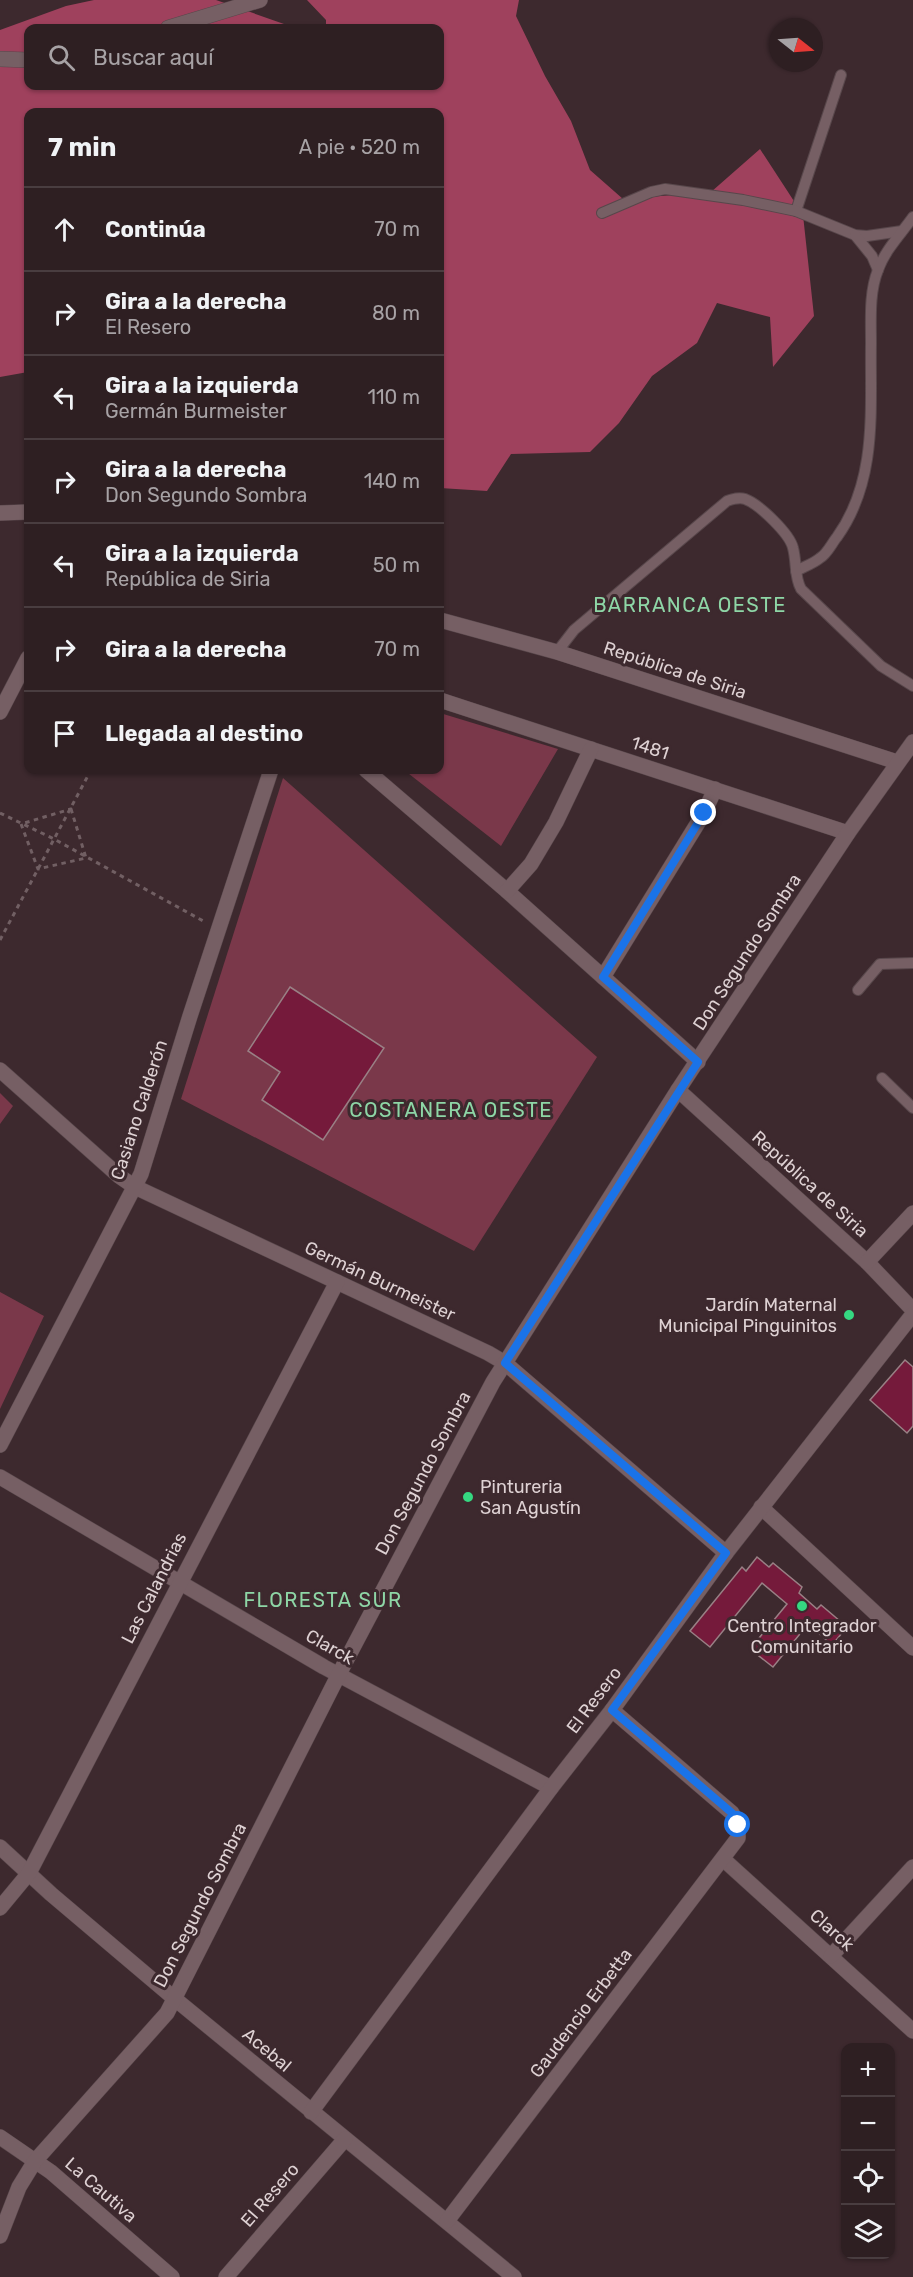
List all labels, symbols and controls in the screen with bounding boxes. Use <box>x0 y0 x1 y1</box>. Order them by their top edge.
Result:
north arrow <box>769 18 823 72</box>
search box <box>24 24 444 90</box>
icon: search <box>45 41 78 74</box>
text: Buscar aquí <box>93 44 214 71</box>
text: 7 min <box>48 132 116 163</box>
text: A pie · 520 m <box>299 135 420 159</box>
icon: ahead <box>48 213 81 246</box>
text: Continúa <box>105 216 206 243</box>
text: 70 m <box>374 217 420 241</box>
text: Gira a la derecha <box>105 288 286 315</box>
icon: right <box>48 297 81 330</box>
text: 80 m <box>372 301 420 325</box>
text: El Resero <box>105 315 191 339</box>
text: Gira a la izquierda <box>105 372 299 399</box>
icon: left <box>48 381 81 414</box>
text: 110 m <box>368 385 420 409</box>
text: Germán Burmeister <box>105 399 287 423</box>
text: Gira a la derecha <box>105 456 286 483</box>
icon: right <box>48 465 81 498</box>
text: 140 m <box>364 469 420 493</box>
text: Don Segundo Sombra <box>105 483 307 507</box>
text: Gira a la izquierda <box>105 540 299 567</box>
icon: left <box>48 549 81 582</box>
text: 50 m <box>373 553 420 577</box>
text: República de Siria <box>105 567 270 591</box>
district label: BARRANCA OESTE <box>593 593 787 617</box>
icon: right <box>48 633 81 666</box>
text: Gira a la derecha <box>105 636 286 663</box>
text: 70 m <box>374 637 420 661</box>
street label: República de Siria <box>601 637 749 703</box>
icon: arrive <box>48 717 81 750</box>
text: Llegada al destino <box>105 720 303 747</box>
street label: 1481 <box>629 732 671 764</box>
route end <box>690 799 716 825</box>
street label: Don Segundo Sombra <box>688 870 806 1034</box>
street label: Casiano Calderón <box>106 1037 172 1183</box>
district label: COSTANERA OESTE <box>349 1098 553 1122</box>
street label: República de Siria <box>747 1126 873 1242</box>
street label: Germán Burmeister <box>301 1236 459 1326</box>
place label: Jardín Maternal Municipal Pinguinitos <box>658 1294 837 1337</box>
marker: Jardín Maternal Municipal Pinguinitos <box>842 1308 856 1322</box>
street label: Don Segundo Sombra <box>371 1387 475 1559</box>
place label: Pintureria San Agustín <box>480 1476 581 1519</box>
marker: Pintureria San Agustín <box>461 1490 475 1504</box>
street label: Las Calandrias <box>117 1529 191 1647</box>
district label: FLORESTA SUR <box>243 1588 403 1612</box>
marker: Centro Integrador Comunitario <box>795 1599 809 1613</box>
place label: Centro Integrador Comunitario <box>727 1615 877 1658</box>
street label: Clarck <box>302 1625 359 1670</box>
street label: El Resero <box>562 1662 626 1738</box>
route start <box>724 1811 750 1837</box>
street label: Don Segundo Sombra <box>149 1819 251 1991</box>
street label: Clarck <box>805 1904 859 1956</box>
street label: Gaudencio Erbetta <box>525 1944 637 2082</box>
street label: Acebal <box>238 2023 296 2077</box>
map controls <box>841 2043 895 2259</box>
button: + <box>841 2043 895 2097</box>
button: − <box>841 2097 895 2151</box>
button: locate <box>841 2151 895 2205</box>
street label: La Cautiva <box>61 2153 141 2227</box>
street label: El Resero <box>236 2158 304 2232</box>
button: layers <box>841 2205 895 2259</box>

